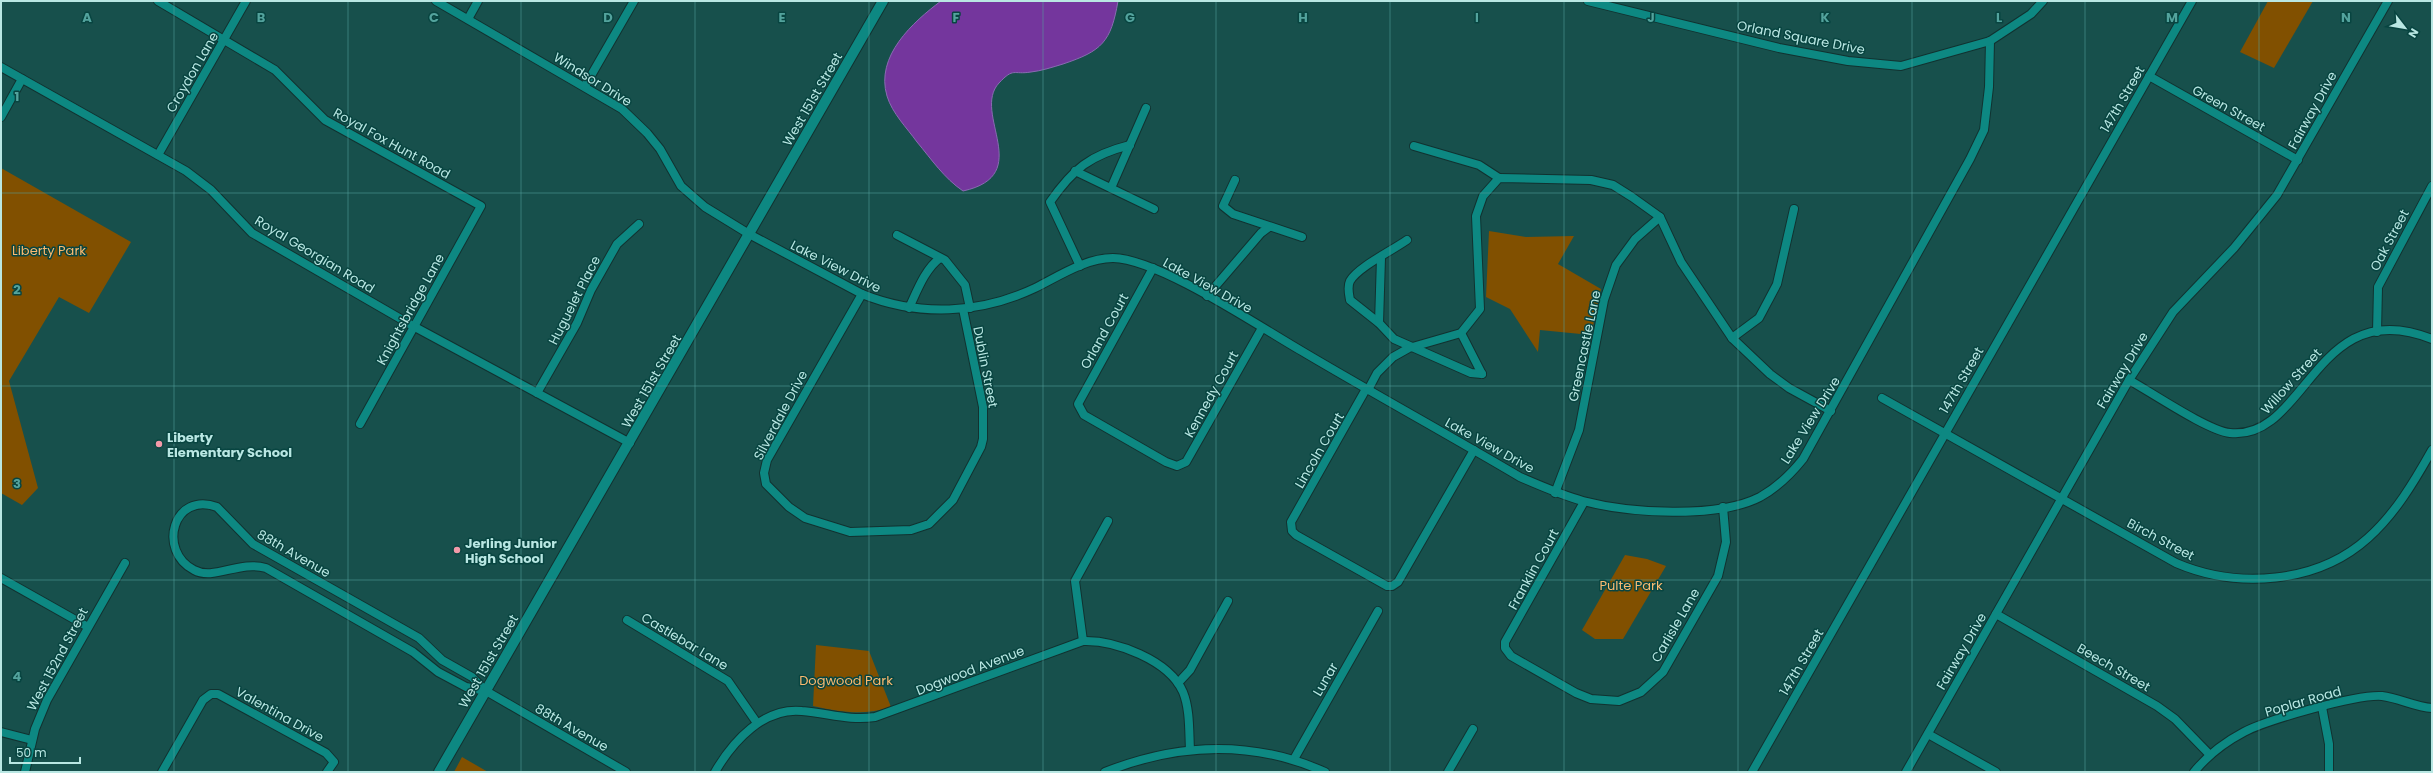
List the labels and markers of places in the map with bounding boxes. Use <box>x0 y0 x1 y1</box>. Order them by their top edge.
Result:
place label: Liberty Elementary School <box>167 428 292 462</box>
marker: Liberty Elementary School <box>154 439 164 449</box>
place label: Jerling Junior High School <box>465 534 557 568</box>
marker: Jerling Junior High School <box>452 545 462 555</box>

